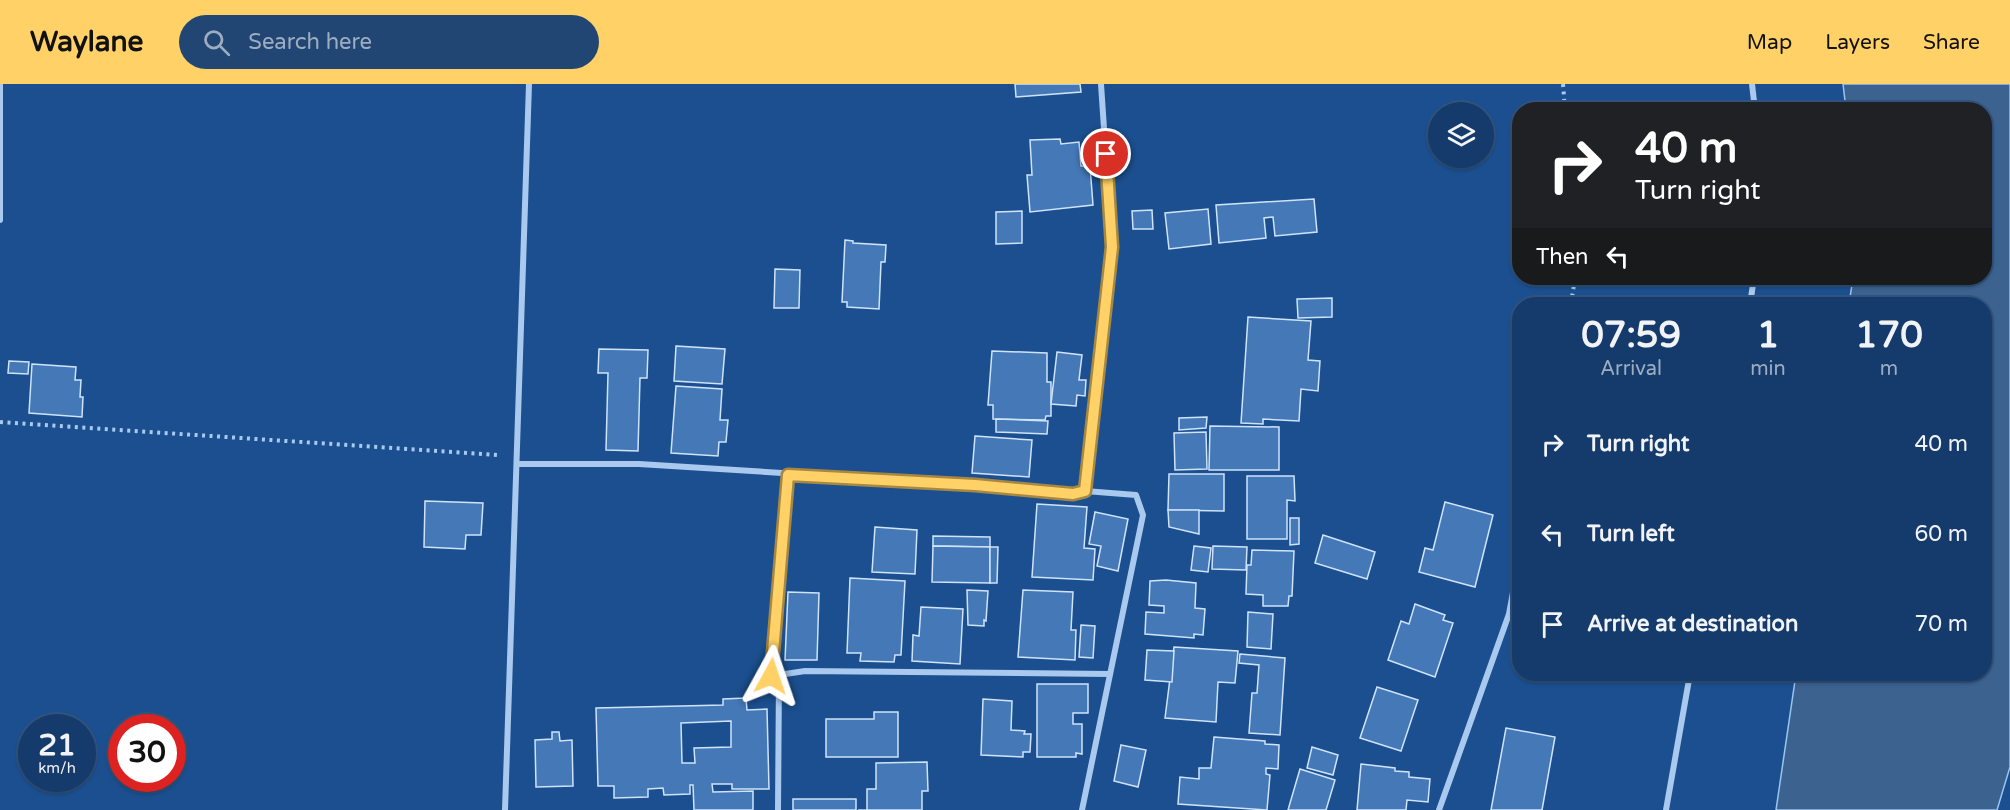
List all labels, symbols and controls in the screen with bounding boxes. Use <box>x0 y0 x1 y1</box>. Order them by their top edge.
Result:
search box <box>179 15 599 69</box>
text: Waylane <box>30 25 143 59</box>
icon: search <box>200 26 233 59</box>
text: Search here <box>248 29 372 55</box>
text: Map <box>1747 30 1792 55</box>
text: Layers <box>1825 30 1890 55</box>
text: Share <box>1923 30 1980 55</box>
map controls <box>1428 102 1494 168</box>
button: layers <box>1428 102 1494 168</box>
text: 40 m <box>1635 123 1737 174</box>
icon: right <box>1536 126 1614 204</box>
pin <box>1080 128 1131 179</box>
icon: arrive <box>1089 137 1122 170</box>
text: Turn right <box>1635 174 1761 207</box>
icon: left <box>1601 240 1634 273</box>
text: Then <box>1536 244 1589 270</box>
text: 07:59 <box>1581 314 1681 357</box>
text: 1 <box>1757 314 1779 357</box>
text: 170 <box>1855 314 1923 357</box>
text: Arrival <box>1600 357 1662 381</box>
text: min <box>1750 357 1786 381</box>
text: m <box>1880 357 1898 381</box>
icon: right <box>1536 428 1569 461</box>
text: Turn right <box>1587 431 1689 457</box>
text: 40 m <box>1914 431 1968 457</box>
icon: left <box>1536 518 1569 551</box>
text: Turn left <box>1587 521 1675 547</box>
text: 60 m <box>1914 521 1968 547</box>
icon: arrive <box>1536 608 1569 641</box>
text: Arrive at destination <box>1587 611 1798 637</box>
text: 70 m <box>1914 611 1968 637</box>
position arrow <box>739 644 803 708</box>
speed limit sign: 30 <box>108 714 186 792</box>
text: 21 <box>38 727 76 764</box>
text: km/h <box>38 759 76 777</box>

